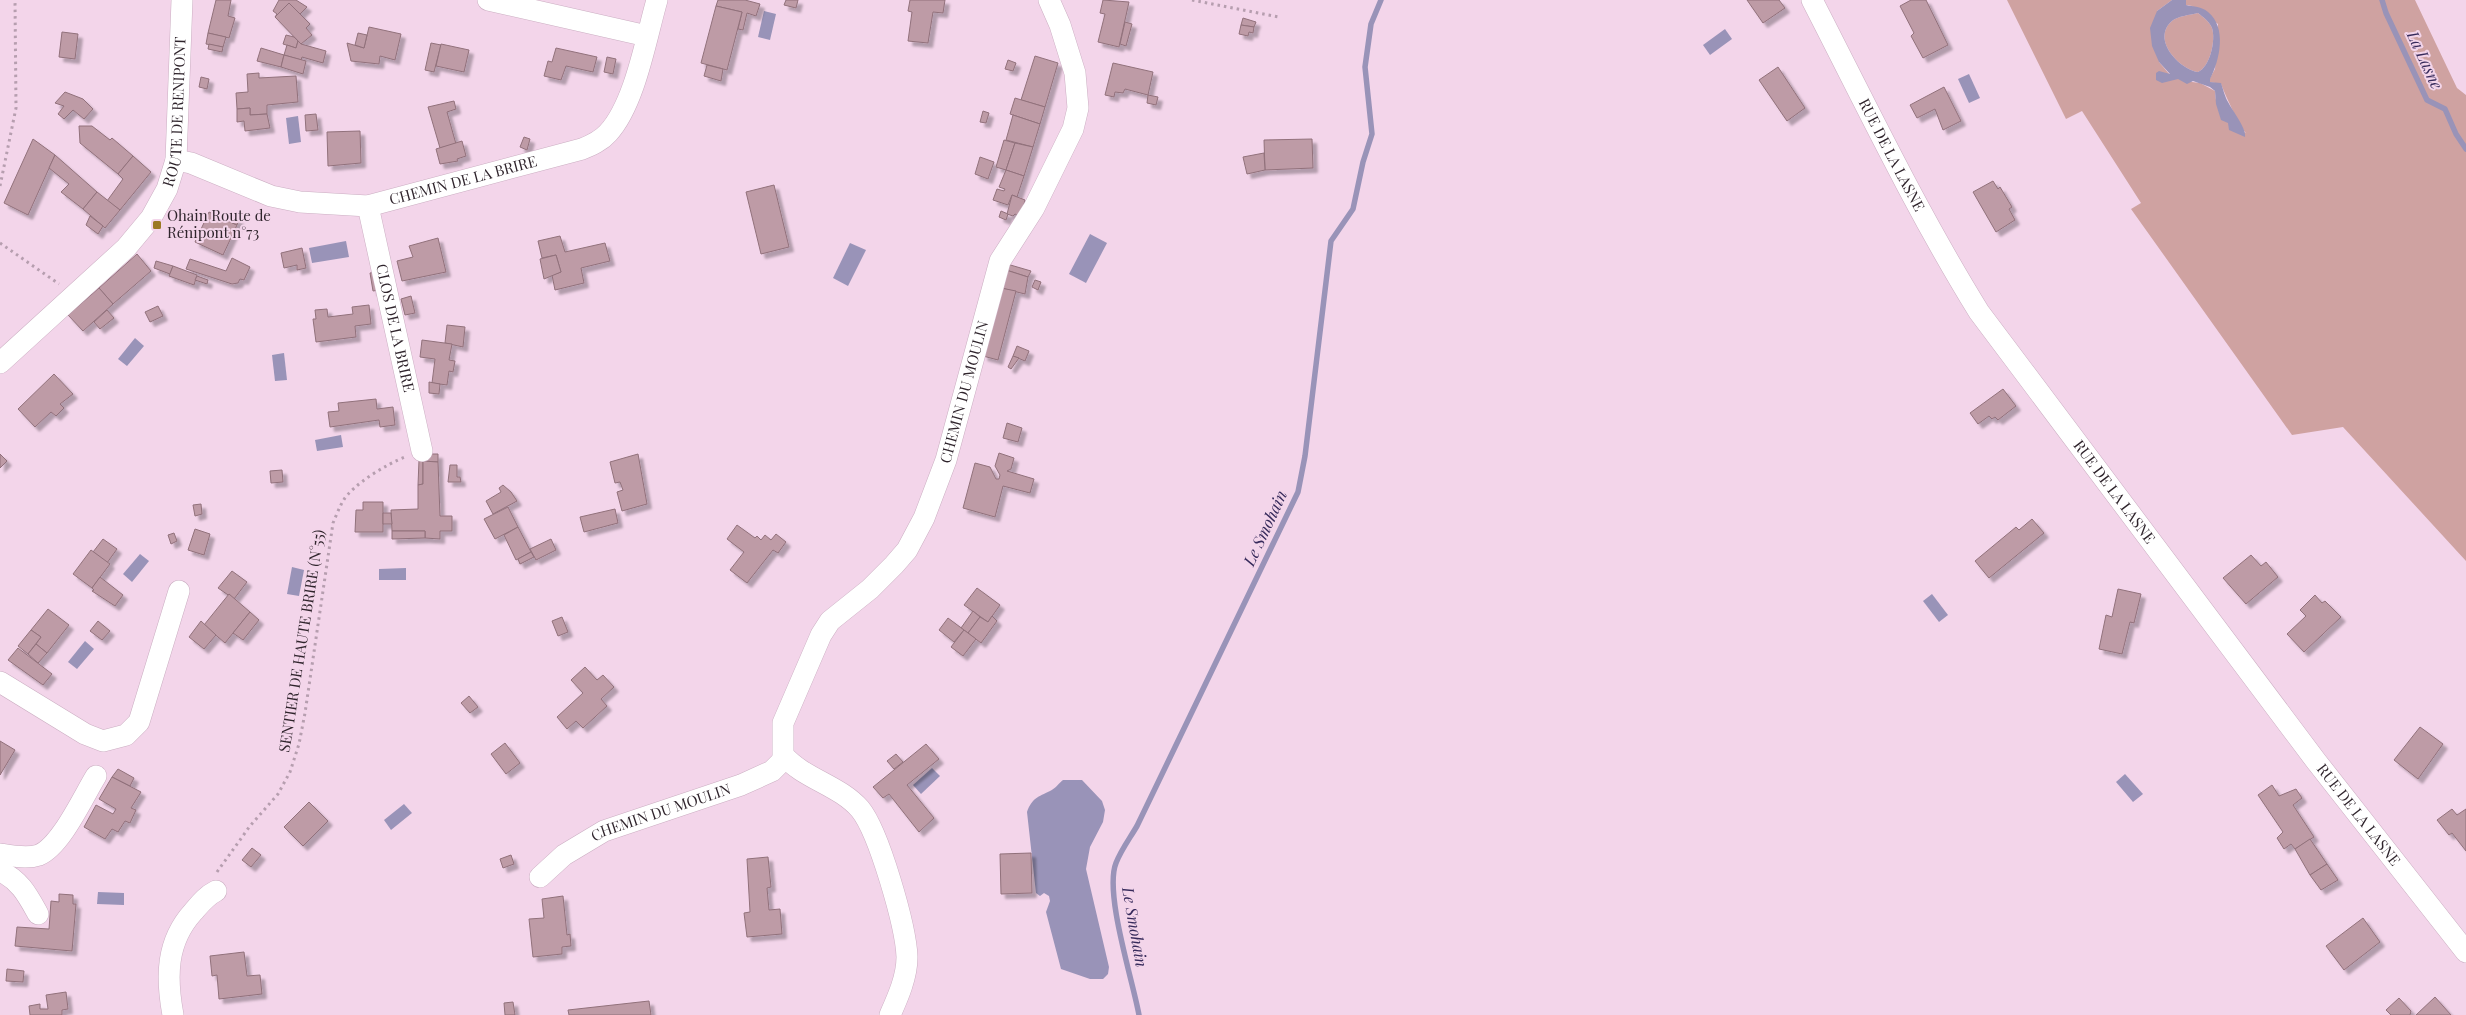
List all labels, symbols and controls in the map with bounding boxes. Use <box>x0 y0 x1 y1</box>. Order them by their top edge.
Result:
water label: La Lasne <box>2402 26 2448 92</box>
street label: ROUTE DE RENIPONT <box>157 36 190 189</box>
street label: RUE DE LA LASNE <box>1855 95 1930 214</box>
street label: CHEMIN DE LA BRIRE <box>387 150 539 209</box>
place label: Ohain Route de Rénipont n°73 <box>167 205 271 242</box>
marker: Ohain Route de Rénipont n°73 <box>151 219 163 231</box>
street label: CLOS DE LA BRIRE <box>372 262 420 394</box>
street label: CHEMIN DU MOULIN <box>935 318 992 465</box>
street label: RUE DE LA LASNE <box>2069 436 2160 547</box>
water label: Le Smohain <box>1237 487 1291 570</box>
street label: SENTIER DE HAUTE BRIRE (N°55) <box>274 528 328 754</box>
street label: RUE DE LA LASNE <box>2313 759 2405 869</box>
street label: CHEMIN DU MOULIN <box>587 778 734 846</box>
water label: Le Smohain <box>1118 884 1153 969</box>

